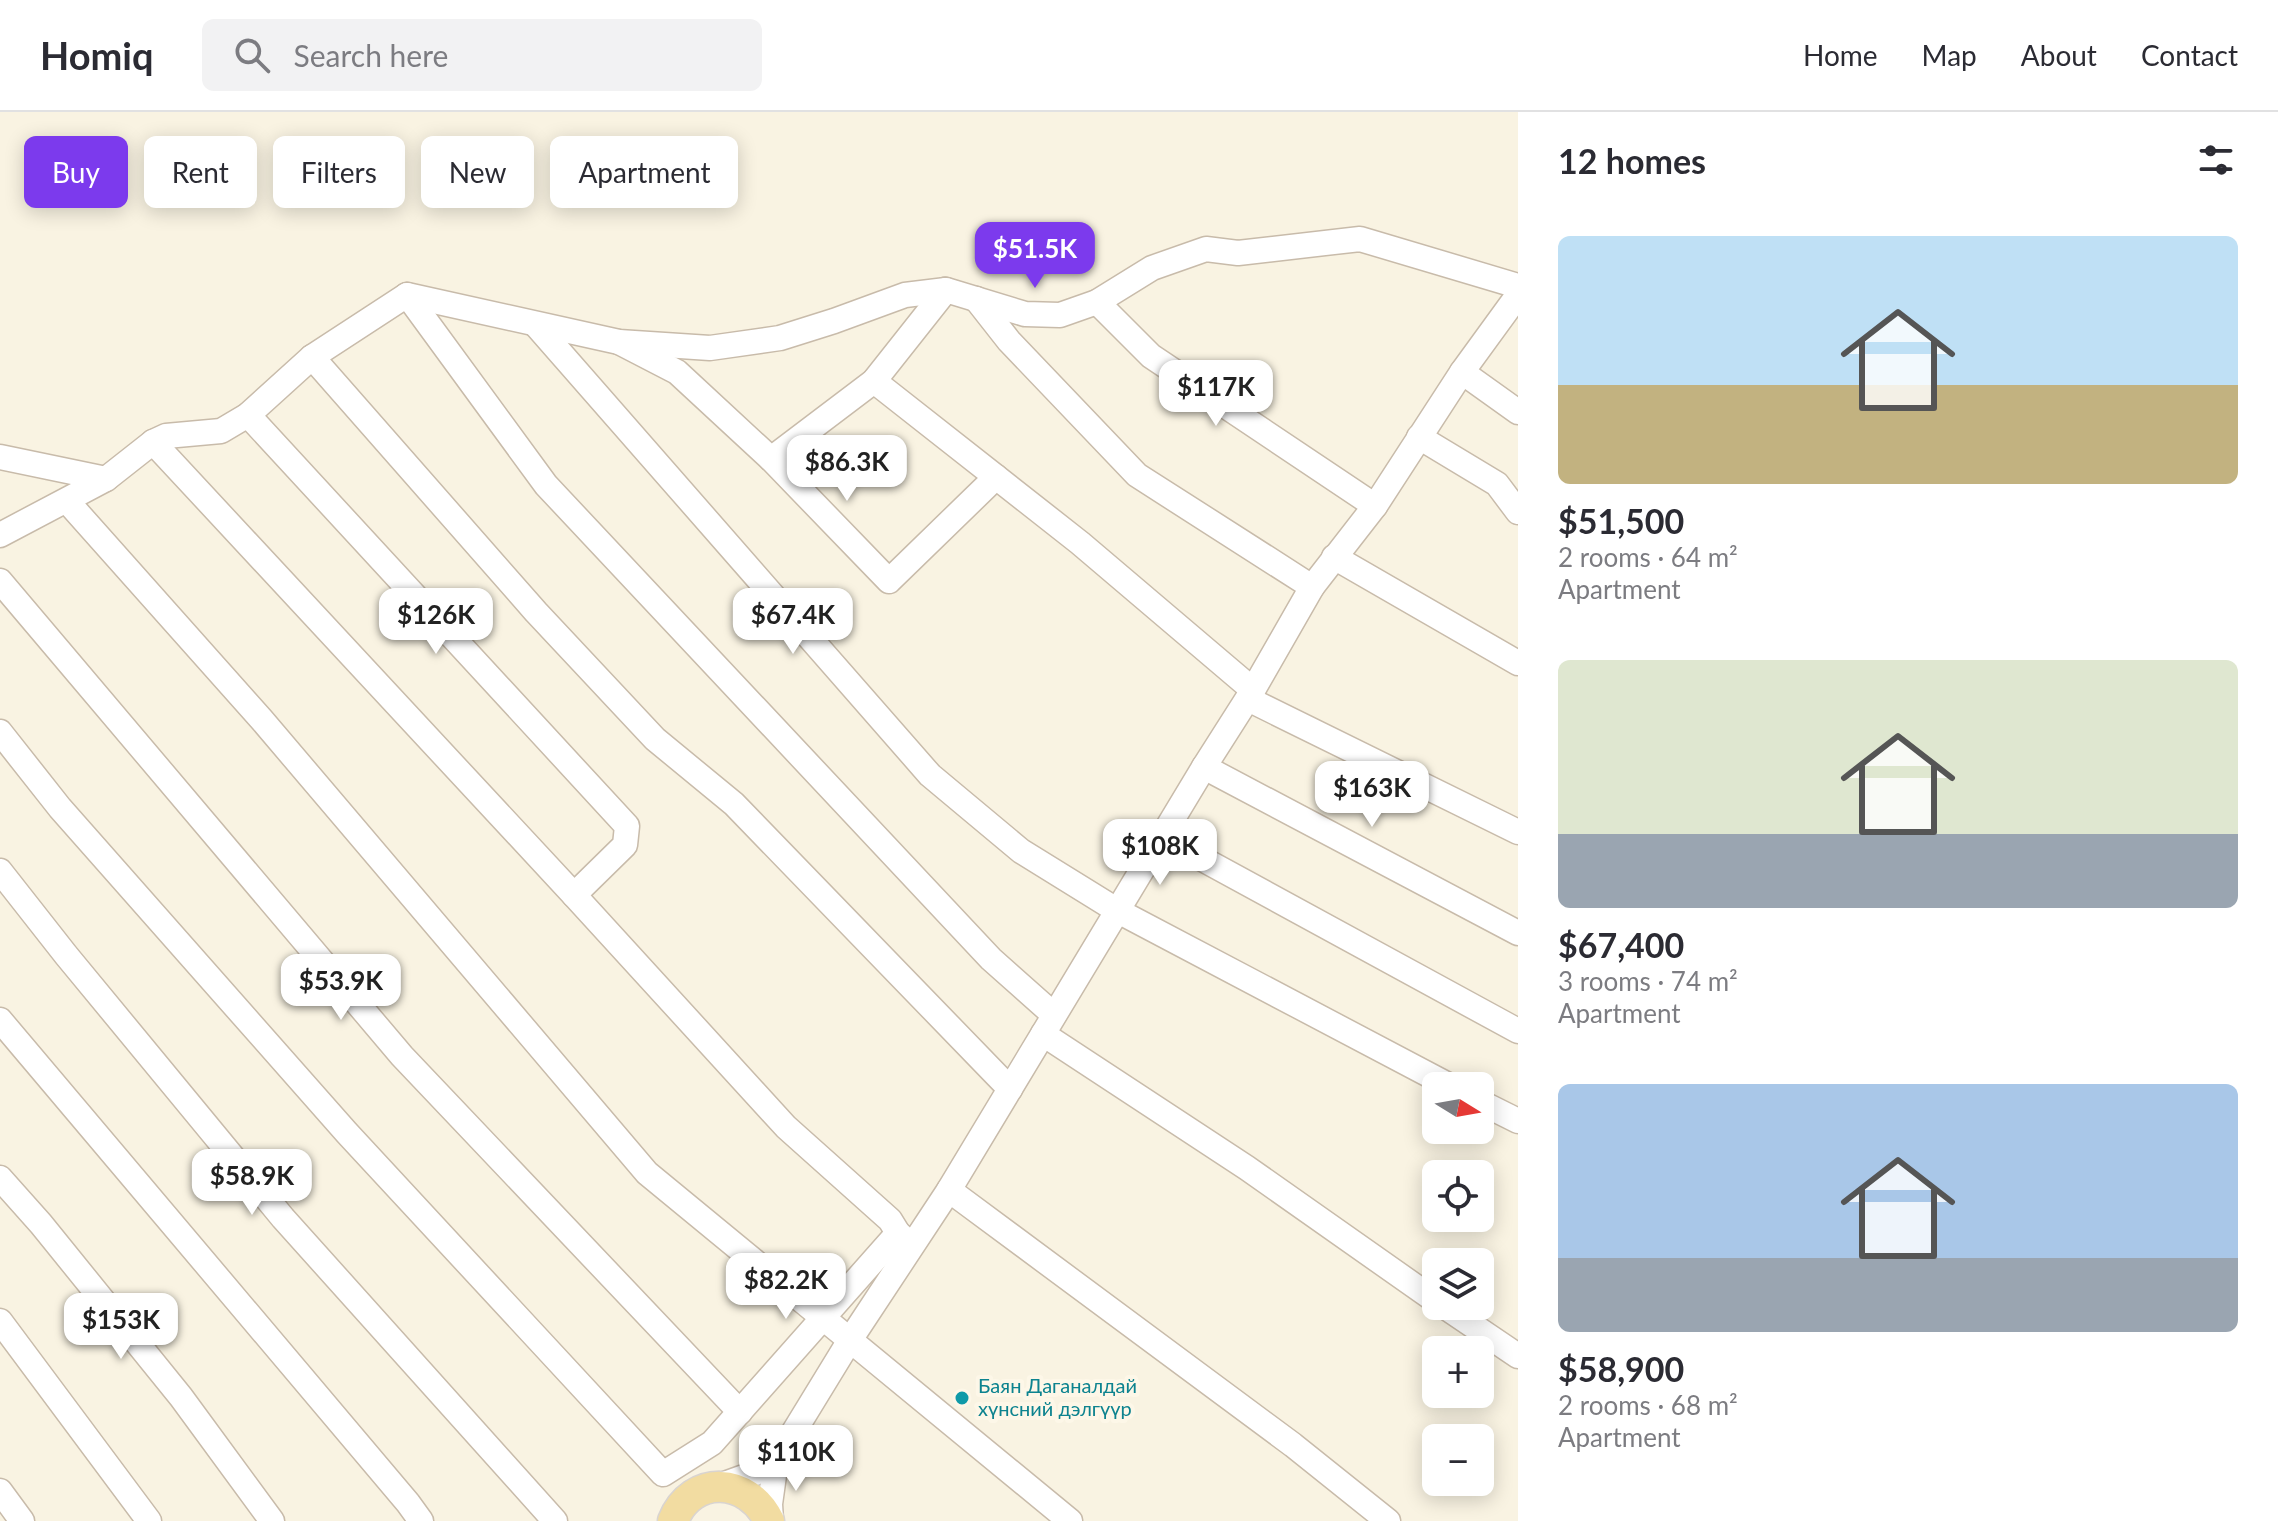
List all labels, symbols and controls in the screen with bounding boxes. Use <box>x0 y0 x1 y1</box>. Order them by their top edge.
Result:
search box <box>202 19 762 91</box>
text: Homiq <box>40 32 154 78</box>
icon: search <box>230 33 274 77</box>
text: Search here <box>294 37 448 73</box>
text: Home <box>1803 38 1878 72</box>
text: Map <box>1922 38 1977 72</box>
text: About <box>2021 38 2097 72</box>
text: Contact <box>2141 38 2238 72</box>
chip: Buy <box>24 136 128 208</box>
chip: Rent <box>144 136 257 208</box>
chip: Filters <box>273 136 405 208</box>
chip: New <box>421 136 534 208</box>
chip: Apartment <box>550 136 738 208</box>
icon: filters <box>2194 138 2238 182</box>
text: 12 homes <box>1558 140 1706 181</box>
pin: $51.5K <box>970 222 1100 290</box>
text: $51.5K <box>993 232 1077 264</box>
icon: home <box>1826 288 1970 432</box>
pin: $117K <box>1160 360 1272 428</box>
text: $117K <box>1177 370 1255 402</box>
pin: $86.3K <box>782 435 912 503</box>
text: $86.3K <box>805 445 889 477</box>
text: $51,500 <box>1558 500 1684 541</box>
text: 2 rooms · 64 m² <box>1558 541 1738 573</box>
text: Apartment <box>1558 573 1681 605</box>
pin: $126K <box>380 588 492 656</box>
pin: $67.4K <box>728 588 858 656</box>
text: $126K <box>397 598 475 630</box>
text: $67.4K <box>751 598 835 630</box>
icon: home <box>1826 712 1970 856</box>
pin: $163K <box>1316 761 1428 829</box>
text: $163K <box>1333 771 1411 803</box>
pin: $108K <box>1104 819 1216 887</box>
text: $108K <box>1121 829 1199 861</box>
text: $67,400 <box>1558 924 1684 965</box>
pin: $53.9K <box>276 954 406 1022</box>
text: $53.9K <box>299 964 383 996</box>
text: 3 rooms · 74 m² <box>1558 965 1738 997</box>
text: Apartment <box>1558 997 1681 1029</box>
north arrow <box>1422 1072 1494 1144</box>
map controls <box>1422 1072 1494 1496</box>
icon: home <box>1826 1136 1970 1280</box>
pin: $58.9K <box>187 1149 317 1217</box>
text: $58.9K <box>210 1159 294 1191</box>
button: locate <box>1422 1160 1494 1232</box>
button: layers <box>1422 1248 1494 1320</box>
pin: $82.2K <box>721 1253 851 1321</box>
text: $82.2K <box>744 1263 828 1295</box>
pin: $153K <box>65 1293 177 1361</box>
text: $153K <box>82 1303 160 1335</box>
button: + <box>1422 1336 1494 1408</box>
text: $58,900 <box>1558 1348 1684 1389</box>
place label: Баян Даганалдай хүнсний дэлгүүр <box>978 1373 1137 1420</box>
marker: Баян Даганалдай хүнсний дэлгүүр <box>953 1389 971 1407</box>
text: 2 rooms · 68 m² <box>1558 1389 1738 1421</box>
text: Apartment <box>1558 1421 1681 1453</box>
button: − <box>1422 1424 1494 1496</box>
pin: $110K <box>740 1425 852 1493</box>
text: $110K <box>757 1435 835 1467</box>

